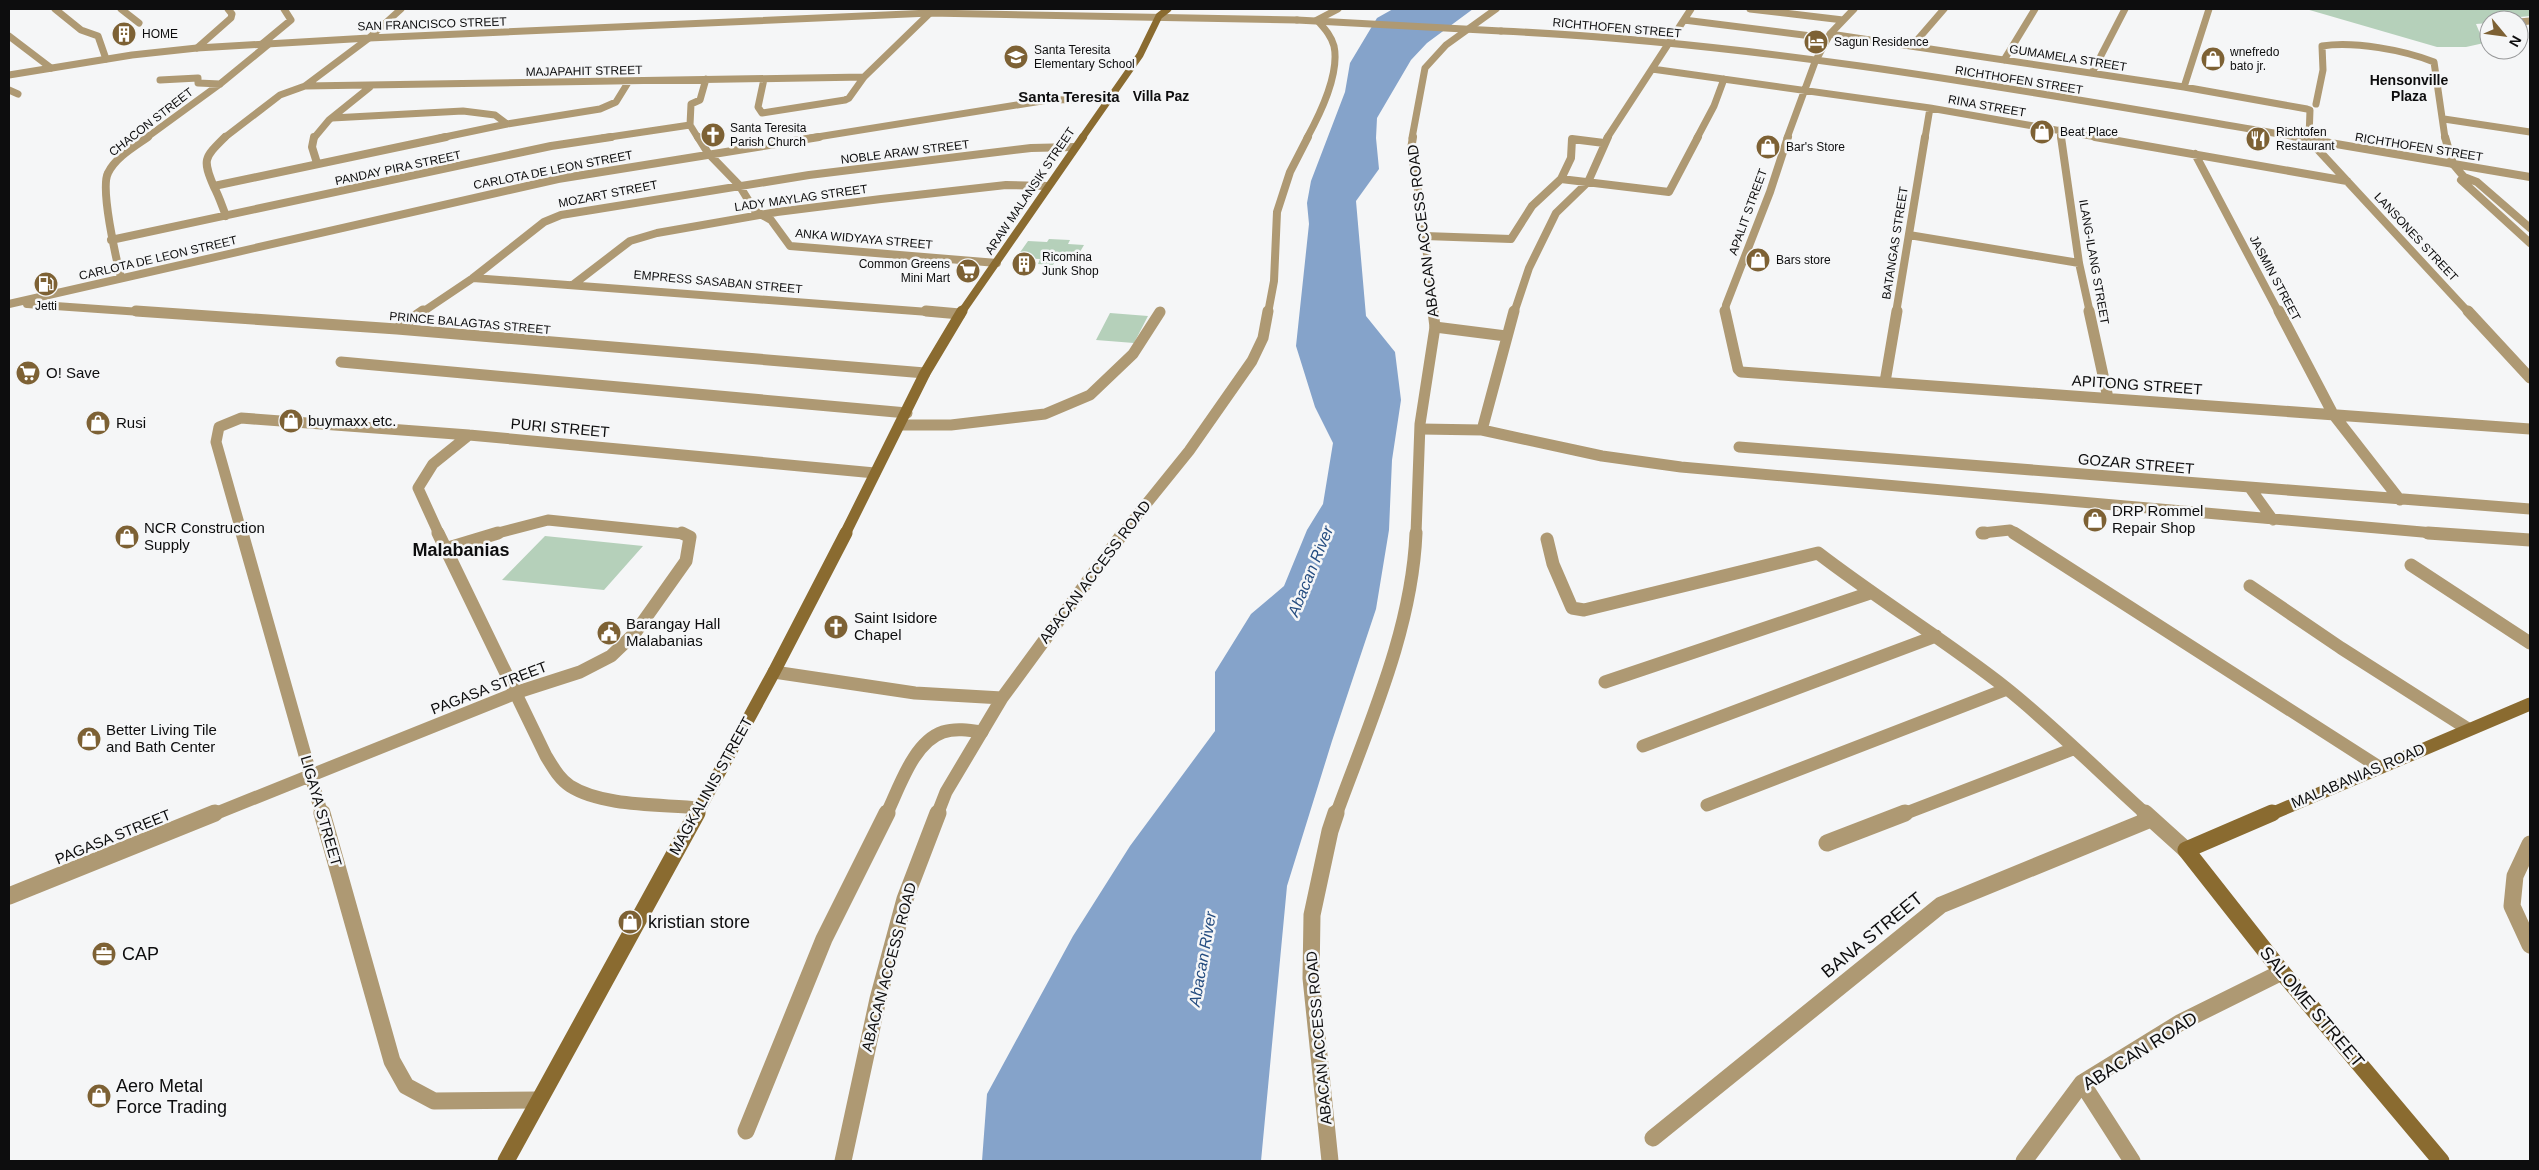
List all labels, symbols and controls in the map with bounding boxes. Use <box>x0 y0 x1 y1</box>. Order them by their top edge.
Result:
north arrow <box>2479 10 2529 60</box>
street label: SAN FRANCISCO STREET <box>357 14 508 34</box>
street label: RICHTHOFEN STREET <box>1552 15 1683 41</box>
building icon: HOME <box>111 21 137 47</box>
place label: HOME <box>142 27 178 41</box>
hotel icon: Sagun Residence <box>1803 29 1829 55</box>
text: N <box>2506 33 2525 50</box>
place label: Sagun Residence <box>1834 35 1929 49</box>
street label: GUMAMELA STREET <box>2008 42 2128 74</box>
place label: Santa Teresita Elementary School <box>1034 43 1135 71</box>
school or university icon: Santa Teresita Elementary School <box>1003 44 1029 70</box>
place label: wnefredo bato jr. <box>2229 45 2280 73</box>
shop icon: wnefredo bato jr. <box>2200 46 2226 72</box>
street label: MAJAPAHIT STREET <box>525 63 643 79</box>
street label: RICHTHOFEN STREET <box>1954 63 2085 97</box>
district label: Hensonville Plaza <box>2370 72 2448 104</box>
street label: CHACON STREET <box>106 84 196 159</box>
district label: Santa Teresita <box>1018 88 1120 105</box>
district label: Villa Paz <box>1133 88 1189 104</box>
street label: RINA STREET <box>1947 92 2028 120</box>
shop icon: Beat Place <box>2029 119 2055 145</box>
place label: Santa Teresita Parish Church <box>730 121 807 149</box>
church icon: Santa Teresita Parish Church <box>700 122 726 148</box>
street label: ARAW MALANSIK STREET <box>982 124 1078 257</box>
place label: Beat Place <box>2060 125 2118 139</box>
place label: Richtofen Restaurant <box>2276 125 2335 153</box>
restaurant icon: Richtofen Restaurant <box>2245 126 2271 152</box>
street label: RICHTHOFEN STREET <box>2354 130 2485 164</box>
shop icon: Bar's Store <box>1755 134 1781 160</box>
street label: NOBLE ARAW STREET <box>840 137 971 167</box>
place label: Bar's Store <box>1786 140 1845 154</box>
street label: ABACAN ACCESS ROAD <box>1403 143 1442 319</box>
street label: PANDAY PIRA STREET <box>334 148 463 188</box>
street label: CARLOTA DE LEON STREET <box>472 148 634 192</box>
street label: APALIT STREET <box>1726 166 1770 257</box>
street label: MOZART STREET <box>557 177 660 210</box>
street label: LADY MAYLAG STREET <box>734 182 869 214</box>
street label: BATANGAS STREET <box>1879 185 1911 301</box>
street label: LANSONES STREET <box>2371 190 2461 285</box>
street label: ILANG-ILANG STREET <box>2076 198 2112 326</box>
street label: ANKA WIDYAYA STREET <box>795 226 934 252</box>
street label: CARLOTA DE LEON STREET <box>78 233 239 283</box>
street label: JASMIN STREET <box>2247 233 2304 324</box>
shop icon: Bars store <box>1745 247 1771 273</box>
place label: Ricomina Junk Shop <box>1042 250 1099 278</box>
building icon: Ricomina Junk Shop <box>1011 251 1037 277</box>
place label: Bars store <box>1776 253 1831 267</box>
place label: Common Greens Mini Mart <box>859 257 951 285</box>
supermarket icon: Common Greens Mini Mart <box>955 258 981 284</box>
street label: EMPRESS SASABAN STREET <box>633 268 804 296</box>
fuel station icon: Jetti <box>33 271 59 297</box>
place label: Jetti <box>35 299 57 313</box>
street label: PRINCE BALAGTAS STREET <box>389 309 552 337</box>
supermarket icon: O! Save <box>15 360 41 386</box>
place label: O! Save <box>46 364 100 381</box>
street label: APITONG STREET <box>2071 371 2203 398</box>
shop icon: buymaxx etc. <box>278 408 304 434</box>
shop icon: Rusi <box>85 410 111 436</box>
place label: buymaxx etc. <box>308 412 396 429</box>
place label: Rusi <box>116 414 146 431</box>
street label: PURI STREET <box>510 415 610 440</box>
street label: GOZAR STREET <box>2077 450 2195 477</box>
street label: ABACAN ACCESS ROAD <box>1035 497 1154 646</box>
place label: DRP Rommel Repair Shop <box>2112 502 2203 536</box>
shop icon: DRP Rommel Repair Shop <box>2082 507 2108 533</box>
place label: NCR Construction Supply <box>144 519 265 553</box>
water label: Abacan River <box>1284 523 1337 620</box>
shop icon: NCR Construction Supply <box>114 524 140 550</box>
district label: Malabanias <box>412 540 510 560</box>
place label: Saint Isidore Chapel <box>854 609 937 643</box>
church icon: Saint Isidore Chapel <box>823 614 849 640</box>
place label: Barangay Hall Malabanias <box>626 615 720 649</box>
public building icon: Barangay Hall Malabanias <box>596 620 622 646</box>
street label: PAGASA STREET <box>428 658 549 718</box>
street label: MAGKALINIS STREET <box>666 714 756 858</box>
place label: Better Living Tile and Bath Center <box>106 721 217 755</box>
shop icon: Better Living Tile and Bath Center <box>76 726 102 752</box>
street label: MALABANIAS ROAD <box>2288 740 2427 811</box>
street label: LIGAYA STREET <box>298 753 345 868</box>
street label: PAGASA STREET <box>53 806 173 867</box>
street label: ABACAN ACCESS ROAD <box>858 880 919 1053</box>
street label: BANA STREET <box>1818 888 1926 982</box>
shop icon: kristian store <box>617 909 643 935</box>
water label: Abacan River <box>1186 910 1219 1009</box>
place label: kristian store <box>648 912 750 932</box>
office icon: CAP <box>91 941 117 967</box>
street label: SALOME STREET <box>2256 943 2368 1071</box>
place label: CAP <box>122 944 159 964</box>
street label: ABACAN ACCESS ROAD <box>1302 950 1335 1126</box>
street label: ABACAN ROAD <box>2079 1008 2201 1094</box>
place label: Aero Metal Force Trading <box>116 1076 227 1117</box>
shop icon: Aero Metal Force Trading <box>86 1083 112 1109</box>

